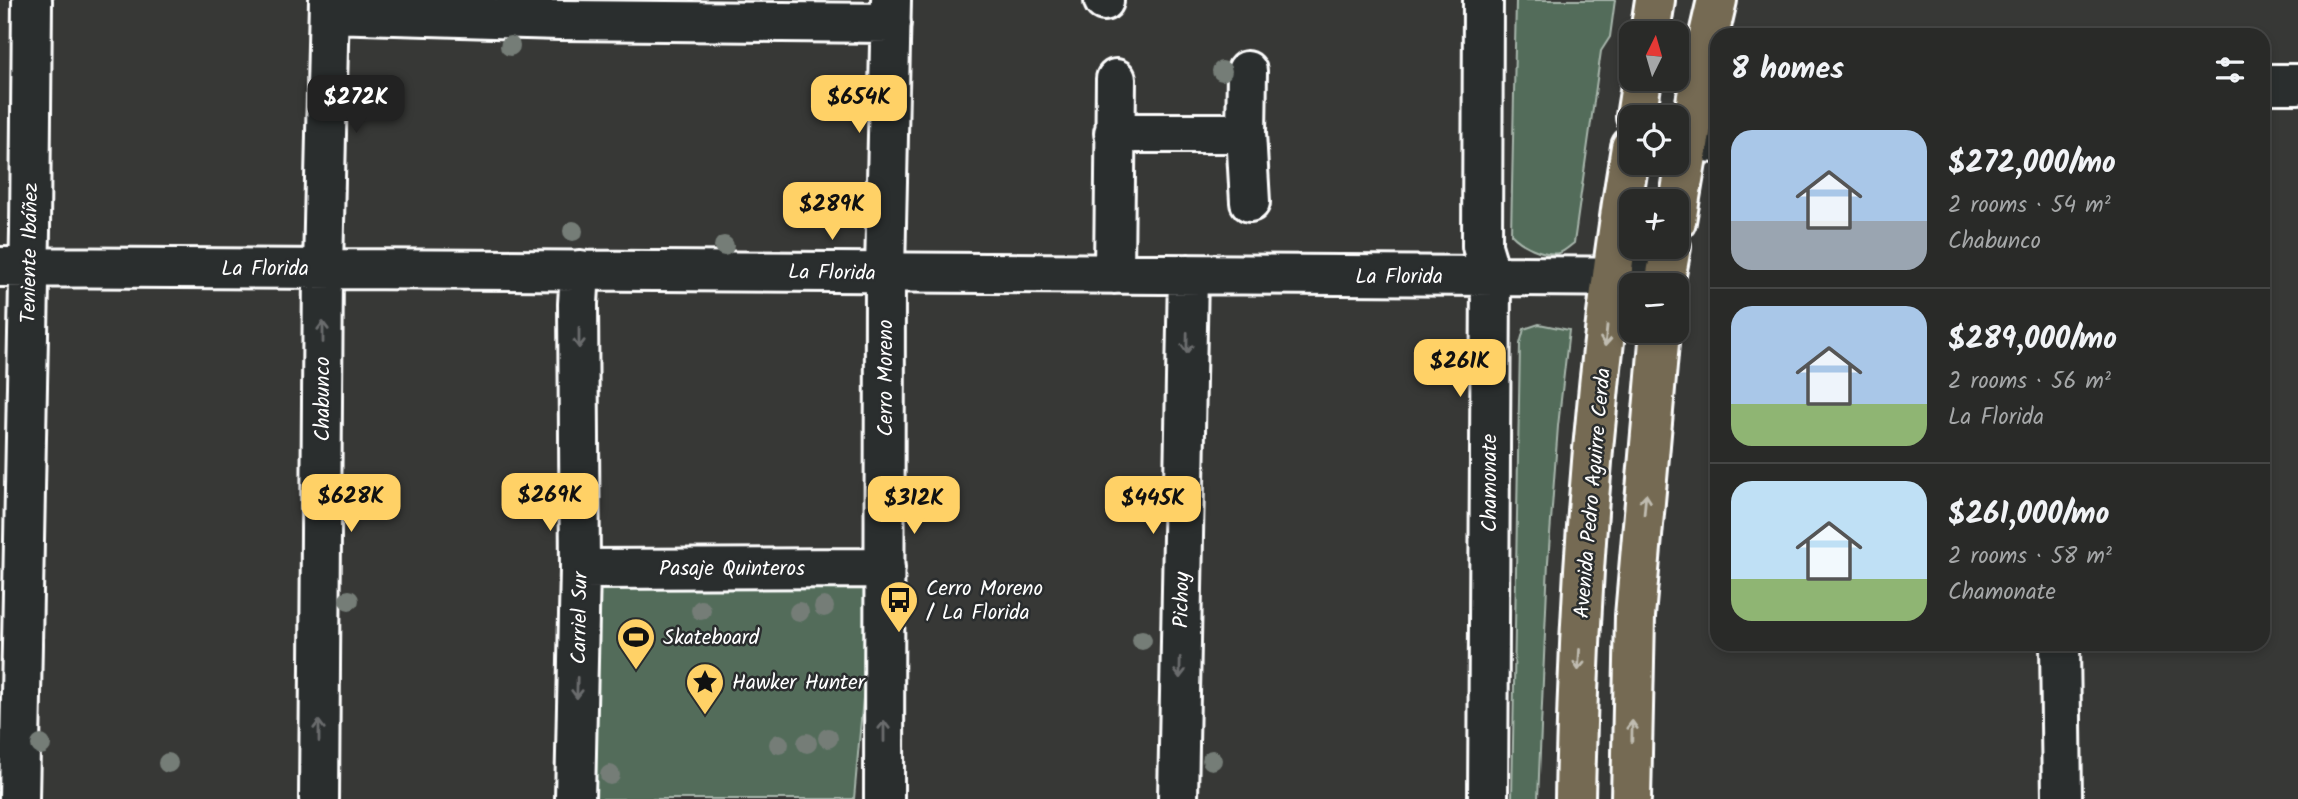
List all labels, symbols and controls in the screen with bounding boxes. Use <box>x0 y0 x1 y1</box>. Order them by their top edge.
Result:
north arrow <box>1619 21 1689 91</box>
map controls <box>1619 21 1689 343</box>
text: 8 homes <box>1731 46 1844 94</box>
icon: filters <box>2211 51 2249 89</box>
pin: $272K <box>307 76 405 135</box>
pin: $654K <box>810 76 908 135</box>
text: $272K <box>323 80 389 116</box>
text: $654K <box>827 80 891 116</box>
button: locate <box>1619 105 1689 175</box>
text: $272,000/mo <box>1948 140 2116 188</box>
icon: home <box>1787 158 1871 242</box>
street label: Teniente Ibáñez <box>13 182 48 324</box>
pin: $289K <box>783 182 881 242</box>
text: $289K <box>799 187 865 223</box>
text: 2 rooms · 54 m² <box>1948 188 2111 224</box>
button: + <box>1619 189 1689 259</box>
text: Chabunco <box>1948 224 2041 260</box>
street label: La Florida <box>221 253 309 286</box>
street label: La Florida <box>788 256 876 291</box>
street label: La Florida <box>1355 261 1443 294</box>
button: − <box>1619 273 1689 343</box>
text: $289,000/mo <box>1948 316 2117 364</box>
street label: Cerro Moreno <box>870 319 903 437</box>
one-way arrow <box>316 321 329 344</box>
one-way arrow <box>1599 324 1612 347</box>
one-way arrow <box>572 326 585 349</box>
one-way arrow <box>1180 331 1193 354</box>
icon: home <box>1787 334 1871 418</box>
pin: $261K <box>1411 340 1509 399</box>
text: $261K <box>1430 344 1490 380</box>
street label: Chabunco <box>307 357 340 441</box>
text: 2 rooms · 56 m² <box>1948 364 2111 400</box>
street label: Avenida Pedro Aguirre Cerda <box>1566 367 1621 620</box>
text: La Florida <box>1948 400 2044 436</box>
street label: Chamonate <box>1474 433 1507 532</box>
pin: $269K <box>501 474 599 533</box>
pin: $628K <box>302 475 400 534</box>
pin: $312K <box>865 476 963 536</box>
pin: $445K <box>1104 476 1202 536</box>
text: $269K <box>518 478 582 514</box>
text: $628K <box>318 479 384 515</box>
text: $312K <box>884 481 944 517</box>
text: $445K <box>1121 481 1185 517</box>
text: $261,000/mo <box>1948 491 2109 539</box>
one-way arrow <box>1639 493 1652 516</box>
icon: home <box>1787 509 1871 593</box>
text: 2 rooms · 58 m² <box>1948 539 2112 575</box>
street label: Pasaje Quinteros <box>659 553 805 586</box>
street label: Carriel Sur <box>563 570 598 665</box>
street label: Pichoy <box>1166 571 1199 628</box>
place label: Cerro Moreno / La Florida <box>926 573 1043 630</box>
text: Chamonate <box>1948 575 2056 611</box>
bus stop icon: Cerro Moreno / La Florida <box>878 579 920 634</box>
sports icon: Skateboard <box>615 616 657 671</box>
place label: Skateboard <box>663 622 760 655</box>
one-way arrow <box>1573 648 1586 671</box>
one-way arrow <box>1173 656 1187 679</box>
place icon: Hawker Hunter <box>684 661 726 716</box>
place label: Hawker Hunter <box>732 667 866 700</box>
one-way arrow <box>571 676 584 699</box>
one-way arrow <box>312 720 326 743</box>
one-way arrow <box>877 720 891 743</box>
one-way arrow <box>1626 720 1639 743</box>

